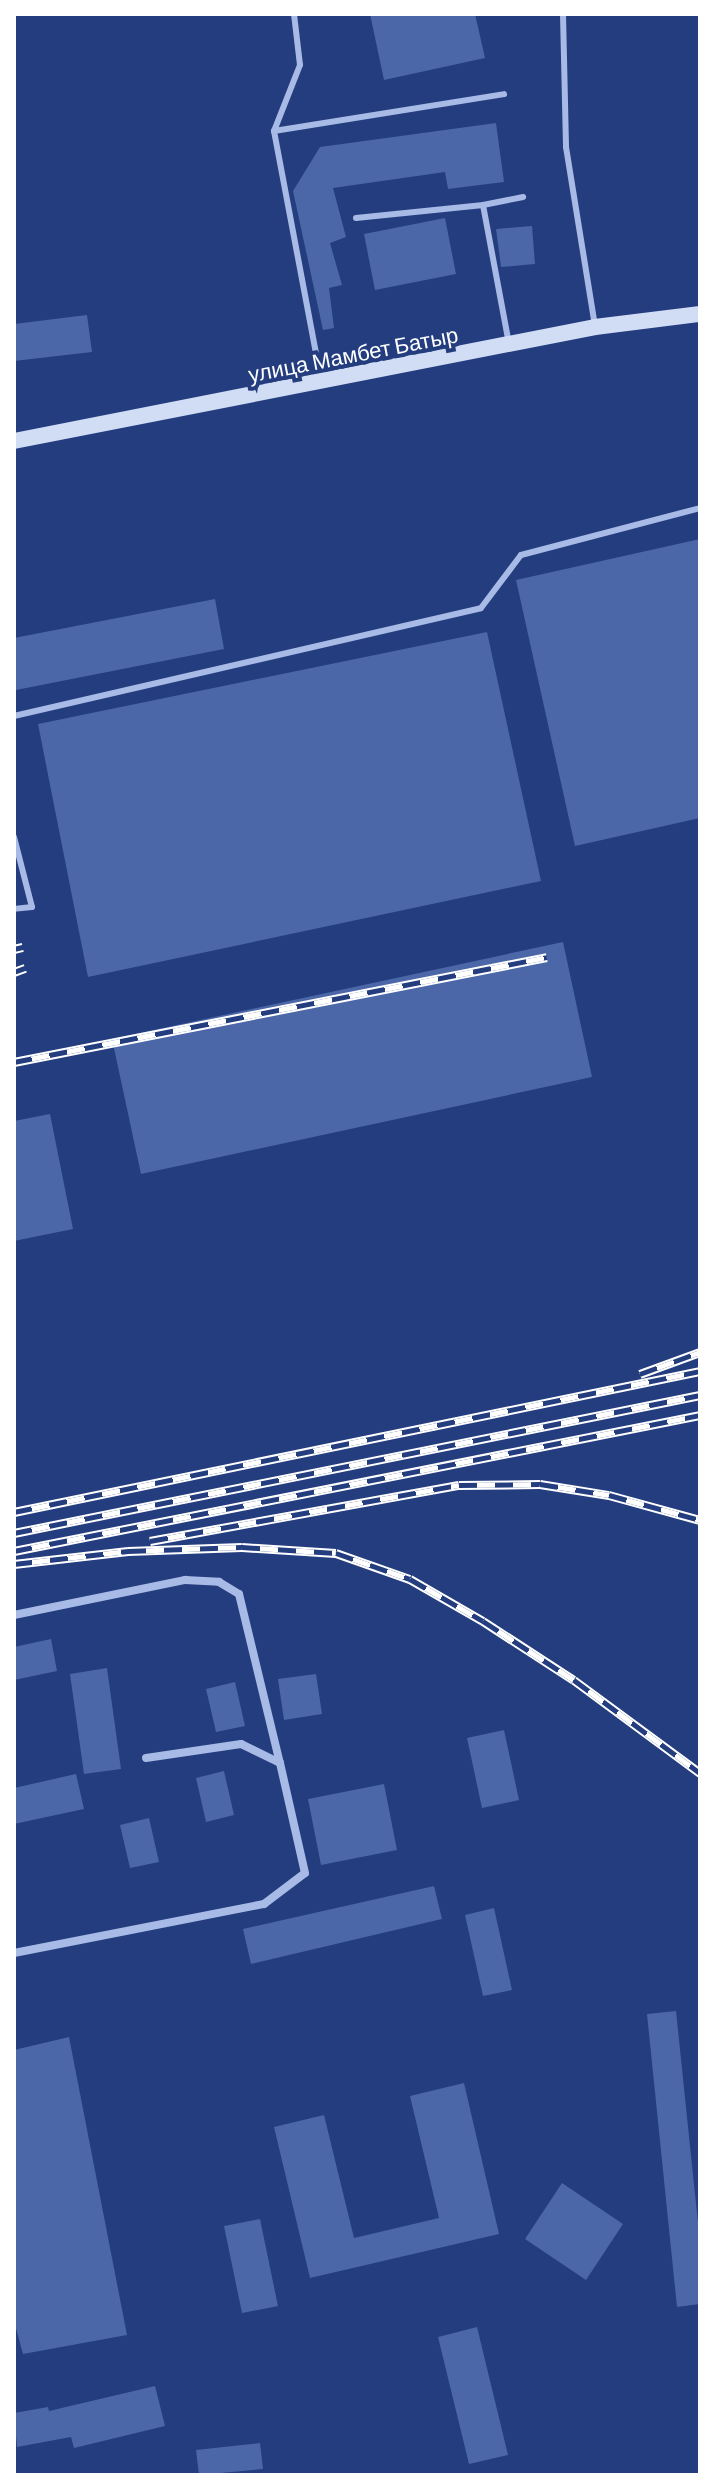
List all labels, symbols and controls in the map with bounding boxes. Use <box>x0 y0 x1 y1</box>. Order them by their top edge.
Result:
street label: улица Мамбет Батыр <box>246 321 460 387</box>

